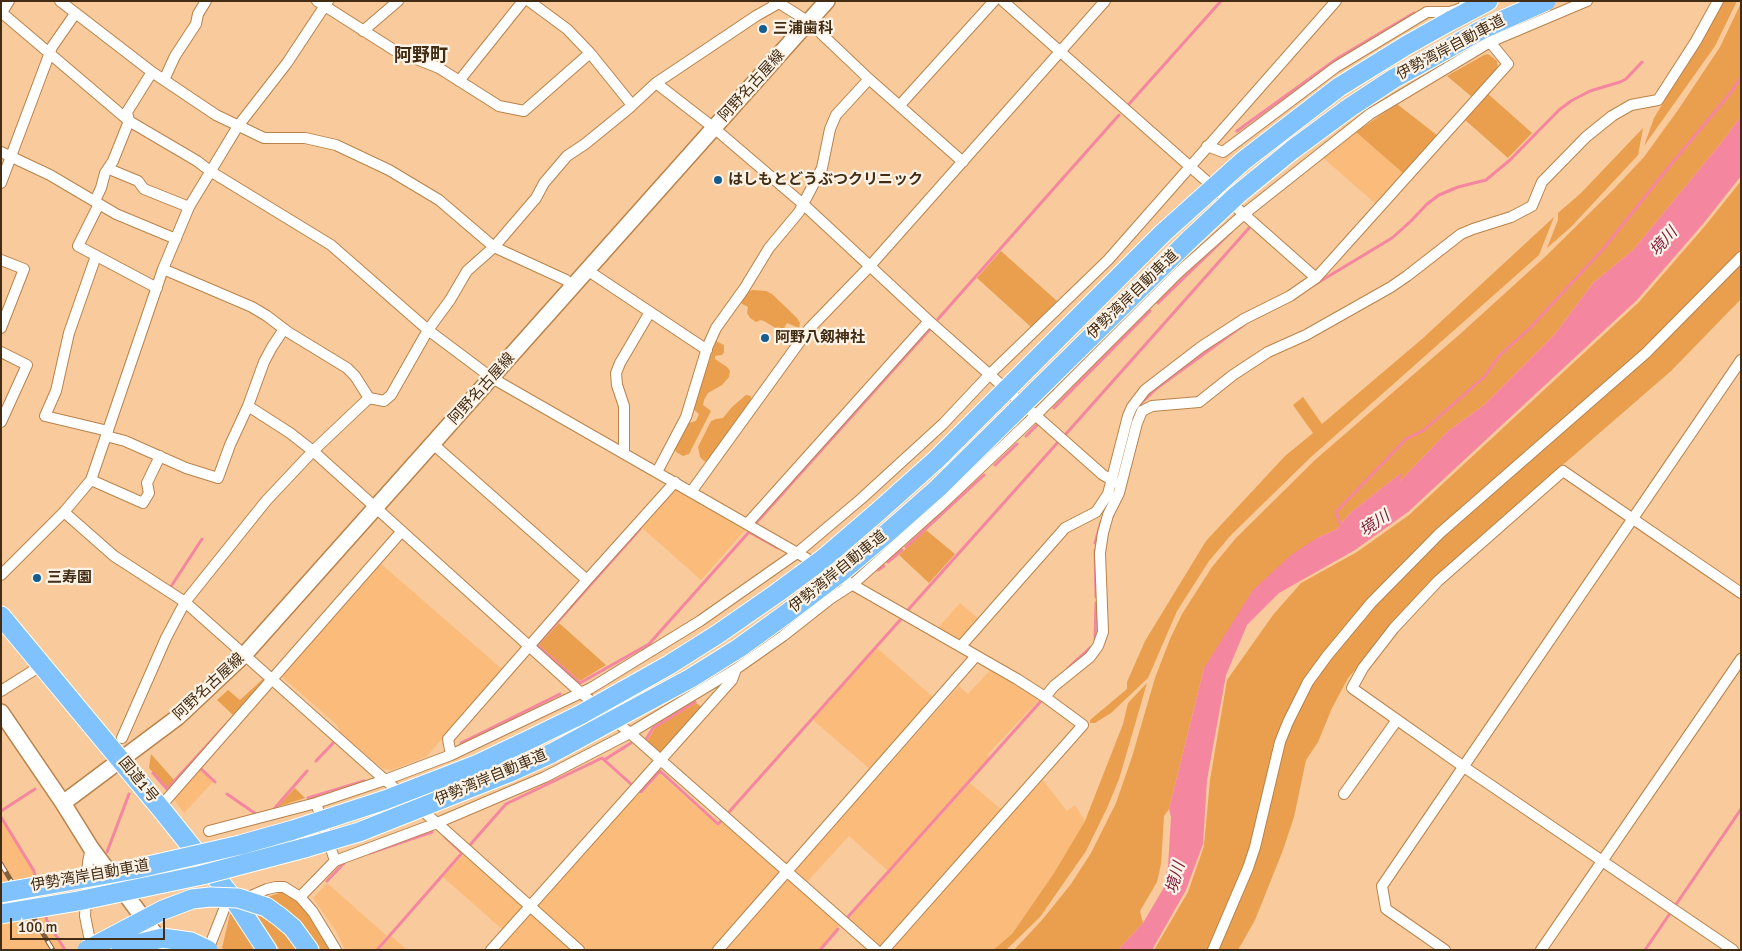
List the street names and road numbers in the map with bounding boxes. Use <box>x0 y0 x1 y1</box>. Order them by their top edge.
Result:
street label: 伊勢湾岸自動車道 <box>1394 12 1508 84</box>
street label: 阿野名古屋線 <box>715 47 789 125</box>
street label: 伊勢湾岸自動車道 <box>1084 247 1182 343</box>
street label: 阿野名古屋線 <box>445 350 519 428</box>
street label: 伊勢湾岸自動車道 <box>786 527 890 617</box>
street label: 阿野名古屋線 <box>170 650 248 724</box>
street label: 伊勢湾岸自動車道 <box>432 746 550 810</box>
street label: 国道1号 <box>114 754 162 806</box>
street label: 伊勢湾岸自動車道 <box>29 857 151 895</box>

